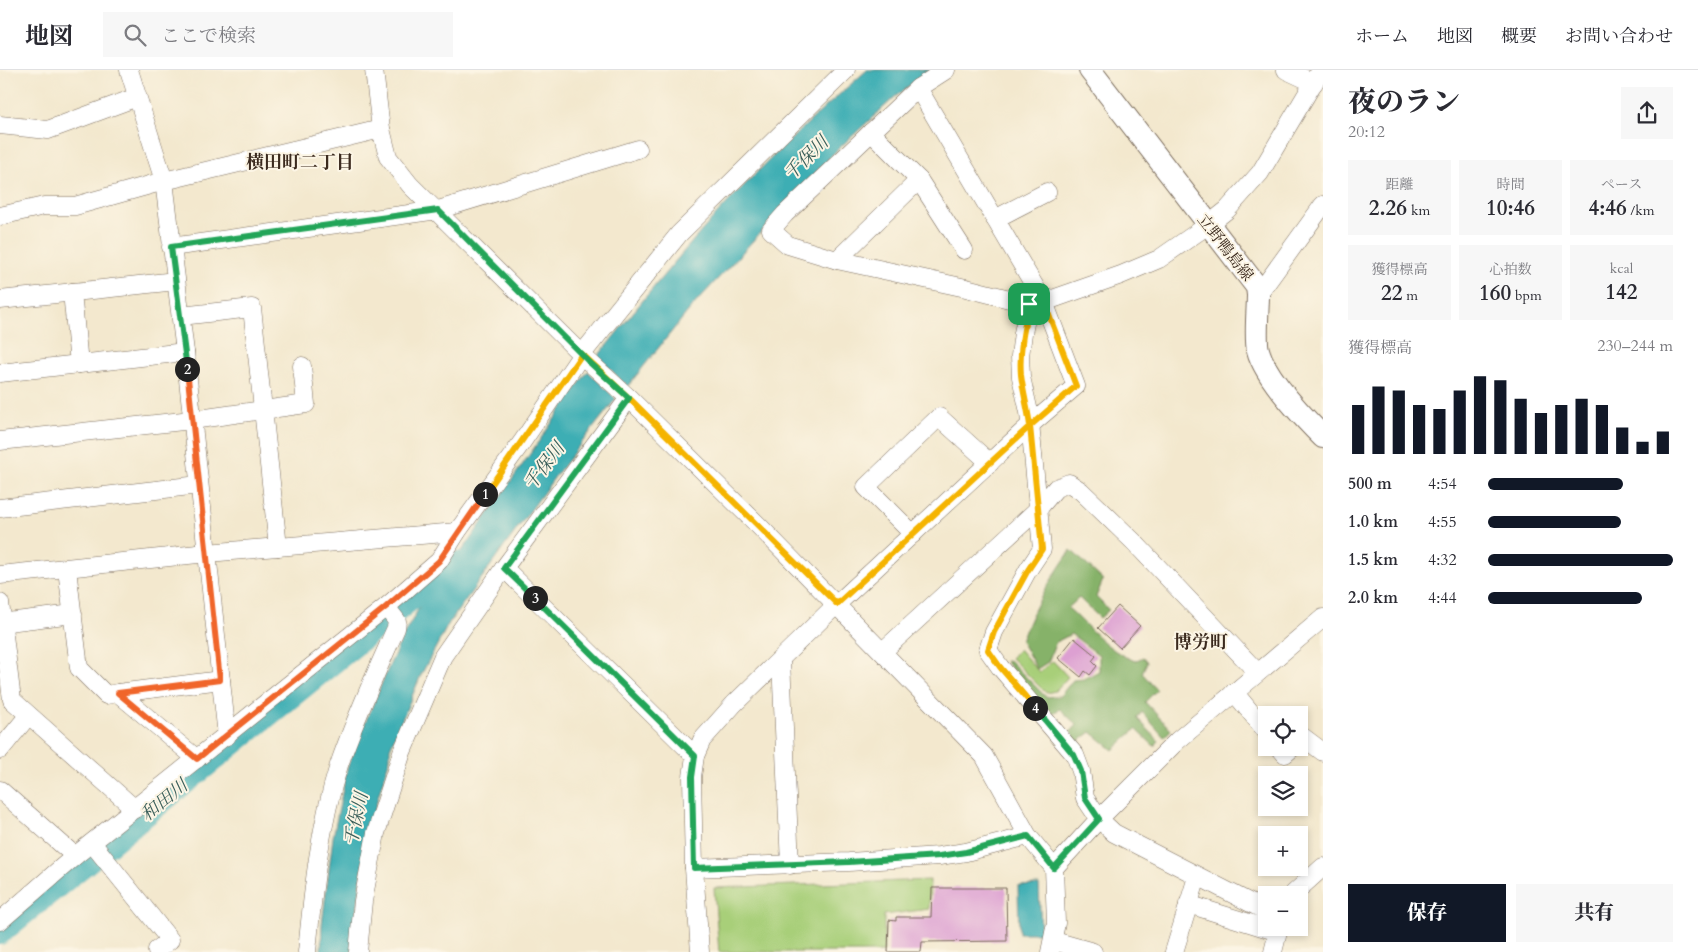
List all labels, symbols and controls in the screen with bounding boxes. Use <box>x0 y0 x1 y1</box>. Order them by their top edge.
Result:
search box <box>103 12 453 57</box>
text: 地図 <box>25 20 73 53</box>
icon: search <box>121 21 149 49</box>
text: ここで検索 <box>161 23 256 49</box>
text: ホーム <box>1355 24 1409 49</box>
text: 地図 <box>1437 24 1473 49</box>
text: 概要 <box>1501 24 1537 49</box>
text: お問い合わせ <box>1565 24 1673 49</box>
text: 夜のラン <box>1348 83 1460 121</box>
button: share <box>1621 87 1673 139</box>
text: 20:12 <box>1348 121 1385 143</box>
water label: 千保川 <box>778 129 836 186</box>
district label: 横田町二丁目 <box>246 150 354 175</box>
text: 距離 <box>1386 175 1414 194</box>
text: 時間 <box>1497 175 1525 194</box>
text: ペース <box>1601 175 1642 194</box>
text: 2.26 <box>1369 194 1407 223</box>
text: 10:46 <box>1486 194 1535 223</box>
text: 4:46 <box>1588 194 1627 223</box>
text: km <box>1407 201 1430 220</box>
text: /km <box>1627 201 1655 220</box>
street label: 立野鴨島線 <box>1192 209 1259 286</box>
text: kcal <box>1610 259 1633 278</box>
text: 獲得標高 <box>1372 260 1428 279</box>
text: 心拍数 <box>1490 260 1532 279</box>
text: 142 <box>1605 278 1638 307</box>
text: 22 <box>1381 279 1402 308</box>
text: 160 <box>1479 279 1511 308</box>
pin <box>1008 283 1050 325</box>
text: m <box>1402 286 1418 305</box>
text: bpm <box>1511 286 1542 305</box>
icon: arrive <box>1015 290 1043 318</box>
text: 230–244 m <box>1597 335 1673 357</box>
text: 獲得標高 <box>1348 337 1412 359</box>
pin: 2 <box>174 356 200 382</box>
text: 2 <box>184 360 191 379</box>
water label: 千保川 <box>518 436 572 495</box>
text: 500 m <box>1348 473 1392 495</box>
text: 4:54 <box>1428 473 1457 495</box>
pin: 1 <box>472 482 498 506</box>
text: 1 <box>482 485 489 504</box>
text: 1.0 km <box>1348 511 1398 533</box>
text: 4:55 <box>1428 511 1457 533</box>
text: 1.5 km <box>1348 549 1398 571</box>
text: 4:32 <box>1428 549 1457 571</box>
pin: 3 <box>522 586 548 610</box>
text: 2.0 km <box>1348 587 1398 609</box>
text: 4:44 <box>1428 587 1457 609</box>
text: 3 <box>532 589 539 608</box>
district label: 博労町 <box>1174 630 1228 655</box>
pin: 4 <box>1022 696 1048 720</box>
text: 4 <box>1032 699 1039 718</box>
map controls <box>1258 706 1308 936</box>
button: locate <box>1258 706 1308 756</box>
button: layers <box>1258 766 1308 816</box>
water label: 和田川 <box>135 772 195 827</box>
water label: 千保川 <box>339 788 375 848</box>
button: + <box>1258 826 1308 876</box>
button: 保存 <box>1348 884 1506 942</box>
button: 共有 <box>1516 884 1673 942</box>
button: − <box>1258 886 1308 936</box>

